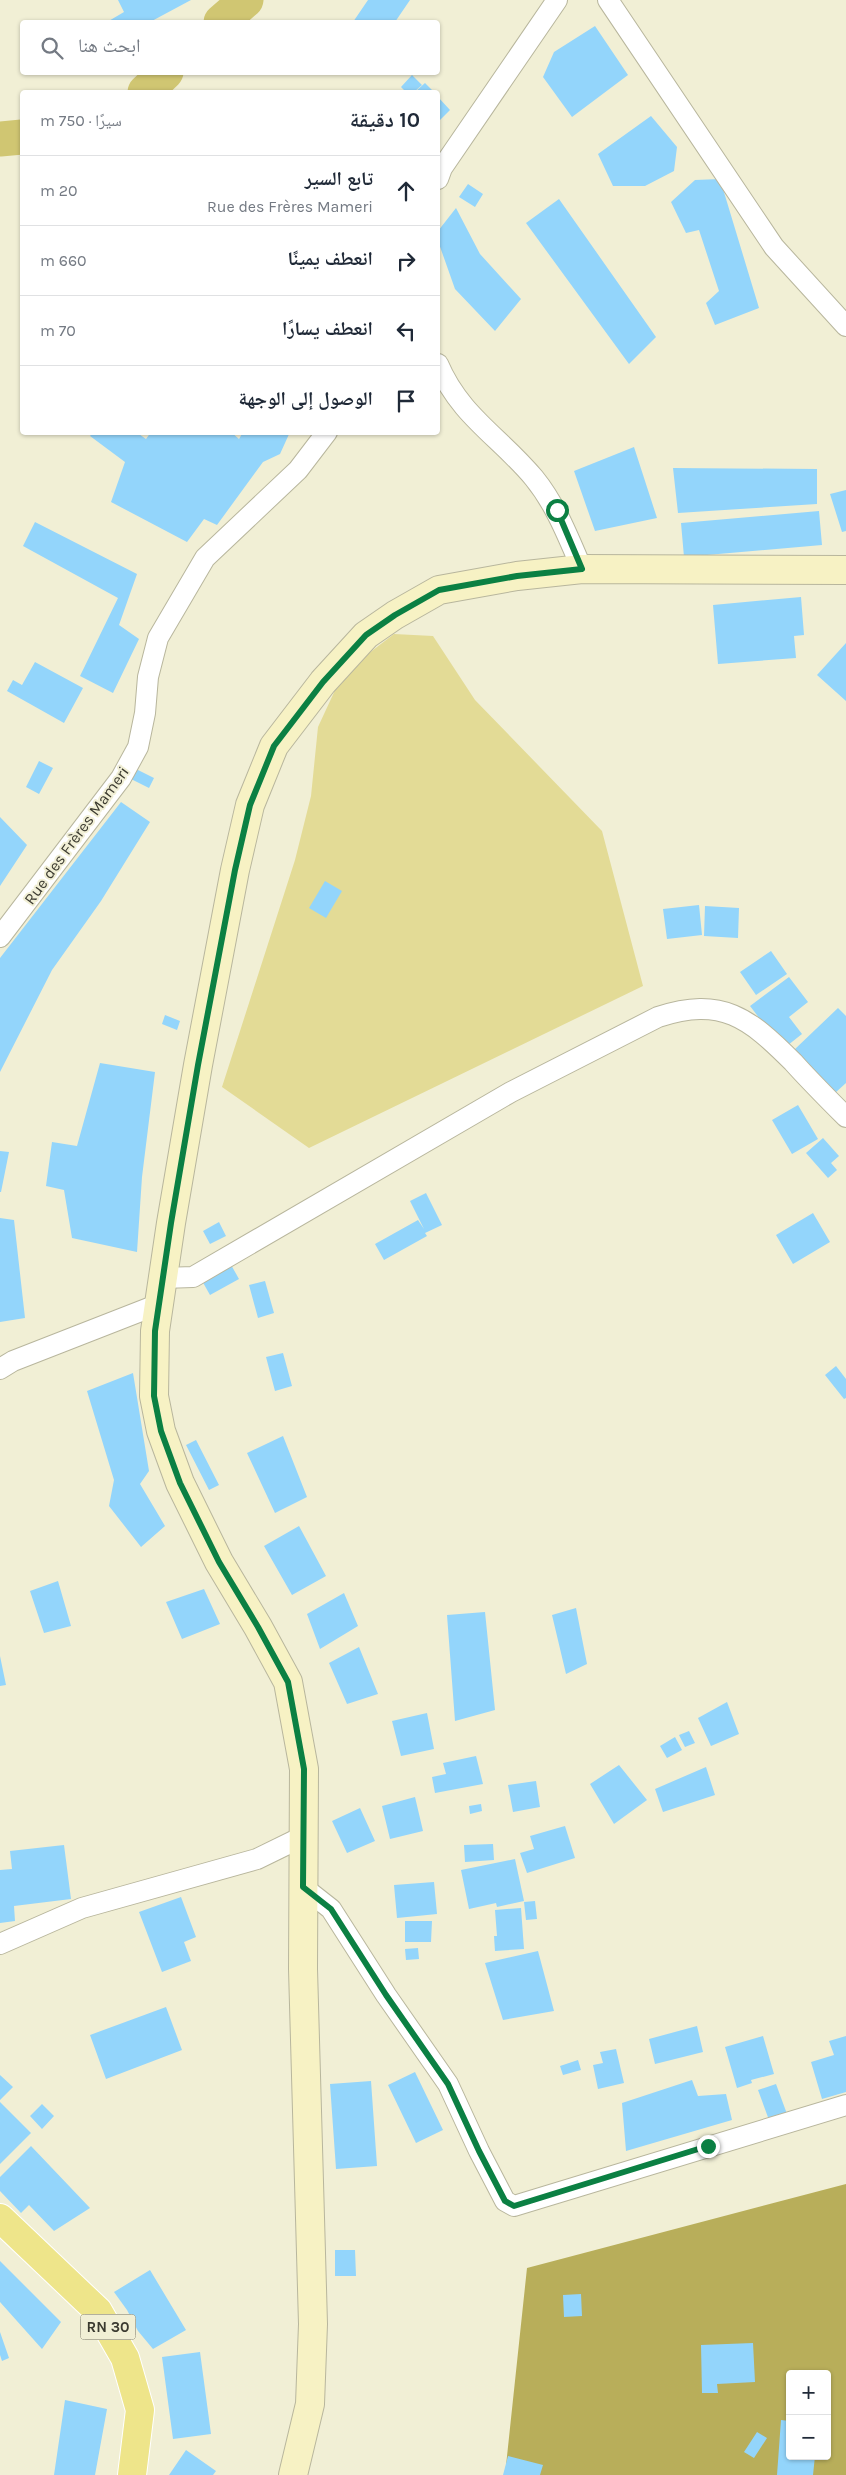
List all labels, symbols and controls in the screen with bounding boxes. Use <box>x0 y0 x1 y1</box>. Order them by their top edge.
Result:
search box <box>20 20 440 75</box>
icon: search <box>38 34 66 62</box>
text: ابحث هنا <box>78 35 140 57</box>
text: 10 دقيقة <box>350 108 420 132</box>
text: سيرًا · 750 m <box>40 111 122 130</box>
text: تابع السير <box>305 168 373 190</box>
icon: ahead <box>392 177 420 205</box>
text: 20 m <box>40 181 78 200</box>
text: Rue des Frères Mameri <box>207 197 373 216</box>
icon: right <box>392 247 420 275</box>
text: انعطف يمينًا <box>288 248 373 270</box>
text: 660 m <box>40 251 87 270</box>
icon: left <box>392 317 420 345</box>
text: انعطف يسارًا <box>282 318 373 340</box>
text: 70 m <box>40 321 76 340</box>
icon: arrive <box>392 387 420 415</box>
text: الوصول إلى الوجهة <box>238 388 373 410</box>
route start <box>546 499 569 522</box>
street label: Rue des Frères Mameri <box>20 763 133 908</box>
route end <box>697 2135 720 2158</box>
road number: RN 30 <box>80 2314 136 2340</box>
map controls <box>786 2370 831 2460</box>
button: + <box>786 2370 831 2415</box>
button: − <box>786 2415 831 2460</box>

